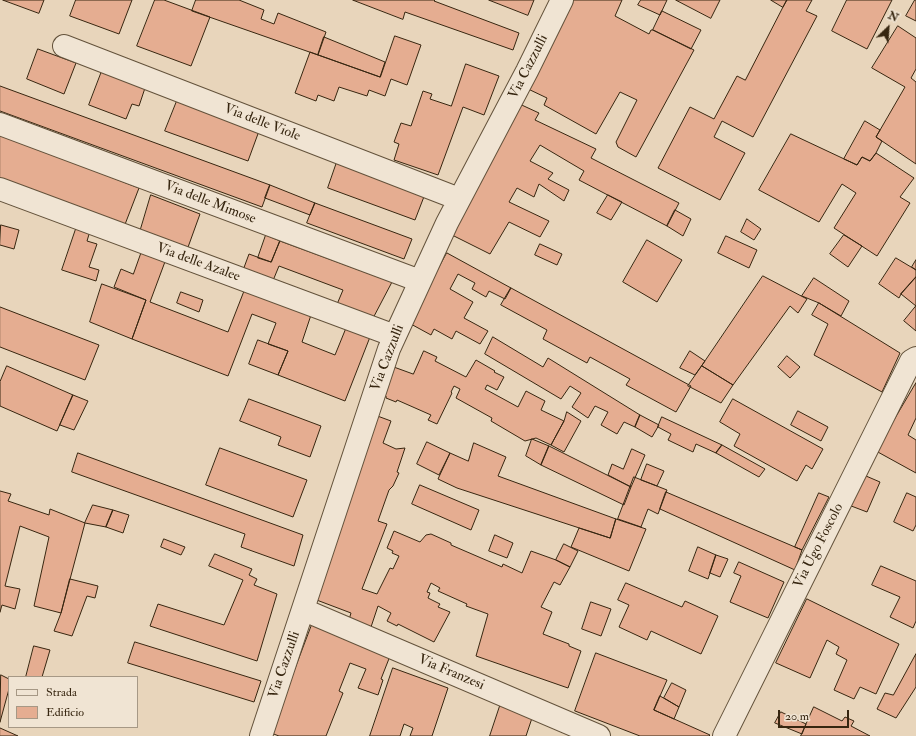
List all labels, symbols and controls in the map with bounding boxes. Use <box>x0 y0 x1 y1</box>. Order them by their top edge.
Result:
north arrow <box>868 8 908 48</box>
text: N <box>886 9 900 25</box>
street label: Via Cazzulli <box>506 32 552 102</box>
street label: Via delle Viole <box>221 101 303 145</box>
street label: Via delle Mimose <box>162 178 258 228</box>
street label: Via delle Azalee <box>154 240 242 286</box>
street label: Via Cazzulli <box>368 322 408 394</box>
street label: Via Ugo Foscolo <box>790 501 848 591</box>
street label: Via Cazzulli <box>266 629 304 701</box>
street label: Via Franzesi <box>415 652 487 694</box>
legend <box>8 676 138 728</box>
text: Strada <box>46 685 77 700</box>
scale bar <box>780 702 851 728</box>
text: Edificio <box>46 705 84 720</box>
text: 20 m <box>785 709 809 724</box>

